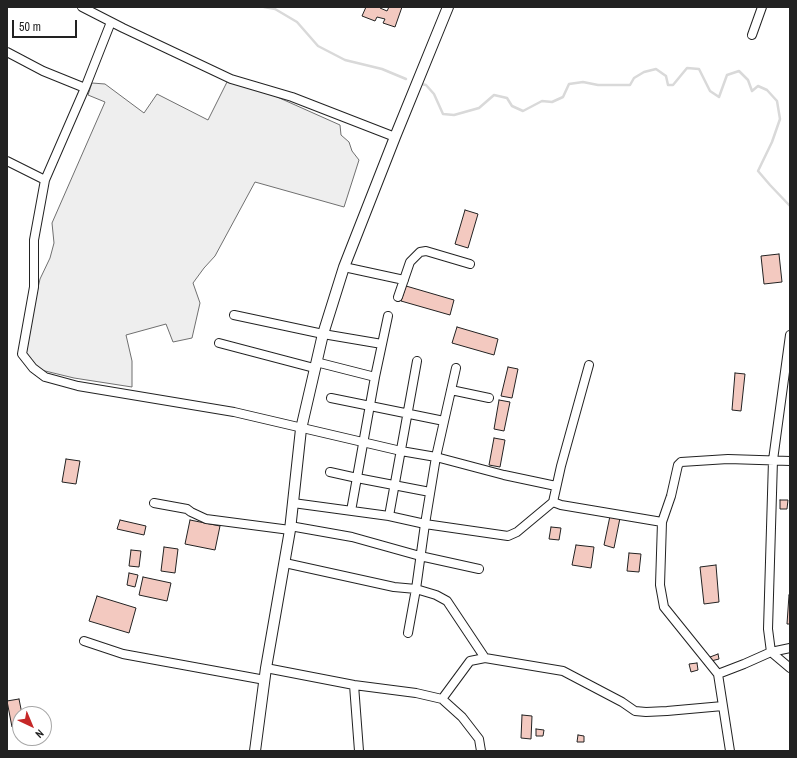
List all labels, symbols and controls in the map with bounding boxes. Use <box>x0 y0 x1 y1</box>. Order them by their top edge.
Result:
scale bar <box>14 12 79 38</box>
text: 50 m <box>19 19 41 35</box>
north arrow <box>12 706 52 746</box>
text: N <box>32 727 47 741</box>

